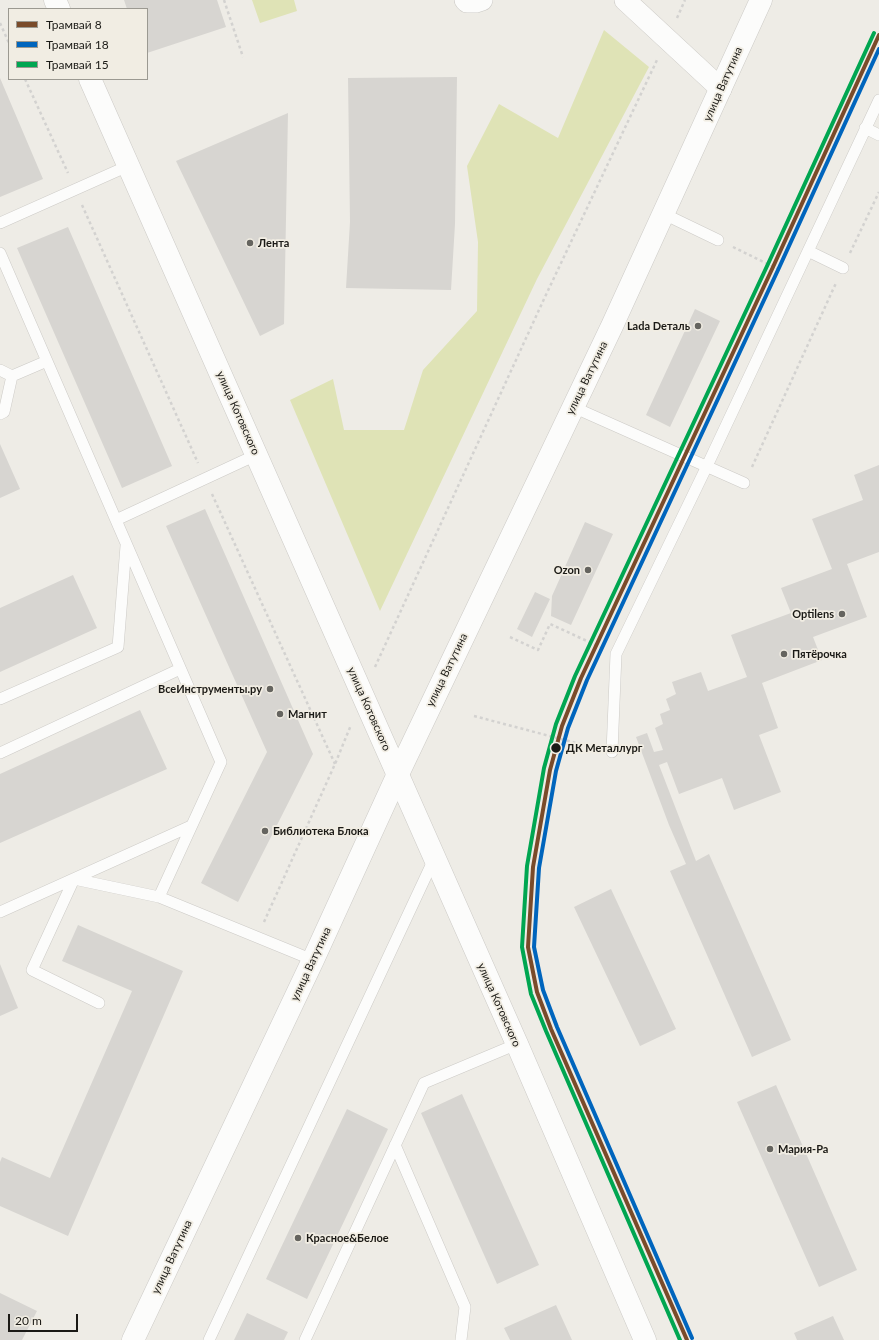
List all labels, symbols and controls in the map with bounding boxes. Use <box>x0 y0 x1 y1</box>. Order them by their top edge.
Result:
legend <box>8 8 148 80</box>
text: Трамвай 8 <box>46 17 102 32</box>
text: Трамвай 18 <box>46 37 109 52</box>
street label: улица Ватутина <box>701 45 745 123</box>
text: Трамвай 15 <box>46 57 109 72</box>
place label: Лента <box>258 236 289 250</box>
marker: Лента <box>245 238 255 248</box>
place label: Lada Dеталь <box>627 319 690 333</box>
marker: Lada Dеталь <box>693 321 703 331</box>
street label: улица Ватутина <box>564 339 610 417</box>
street label: улица Котовского <box>214 369 262 457</box>
place label: Ozon <box>554 563 580 577</box>
marker: Ozon <box>583 565 593 575</box>
place label: Optilens <box>792 607 834 621</box>
marker: Optilens <box>837 609 847 619</box>
street label: улица Ватутина <box>424 631 470 709</box>
place label: Пятёрочка <box>792 647 847 661</box>
marker: Пятёрочка <box>779 649 789 659</box>
street label: улица Котовского <box>345 665 393 753</box>
place label: ВсеИнструменты.ру <box>158 682 262 696</box>
marker: ВсеИнструменты.ру <box>265 684 275 694</box>
place label: Магнит <box>288 707 327 721</box>
marker: Магнит <box>275 709 285 719</box>
marker: ДК Металлург <box>549 741 563 755</box>
place label: ДК Металлург <box>566 741 642 755</box>
place label: Библиотека Блока <box>273 824 369 838</box>
marker: Библиотека Блока <box>260 826 270 836</box>
street label: улица Ватутина <box>288 925 334 1003</box>
street label: улица Котовского <box>475 961 523 1049</box>
place label: Мария-Ра <box>778 1142 828 1156</box>
marker: Мария-Ра <box>765 1144 775 1154</box>
street label: улица Ватутина <box>149 1218 195 1296</box>
place label: Красное&Белое <box>306 1231 389 1245</box>
marker: Красное&Белое <box>293 1233 303 1243</box>
scale bar <box>10 1306 80 1332</box>
text: 20 m <box>15 1313 42 1328</box>

